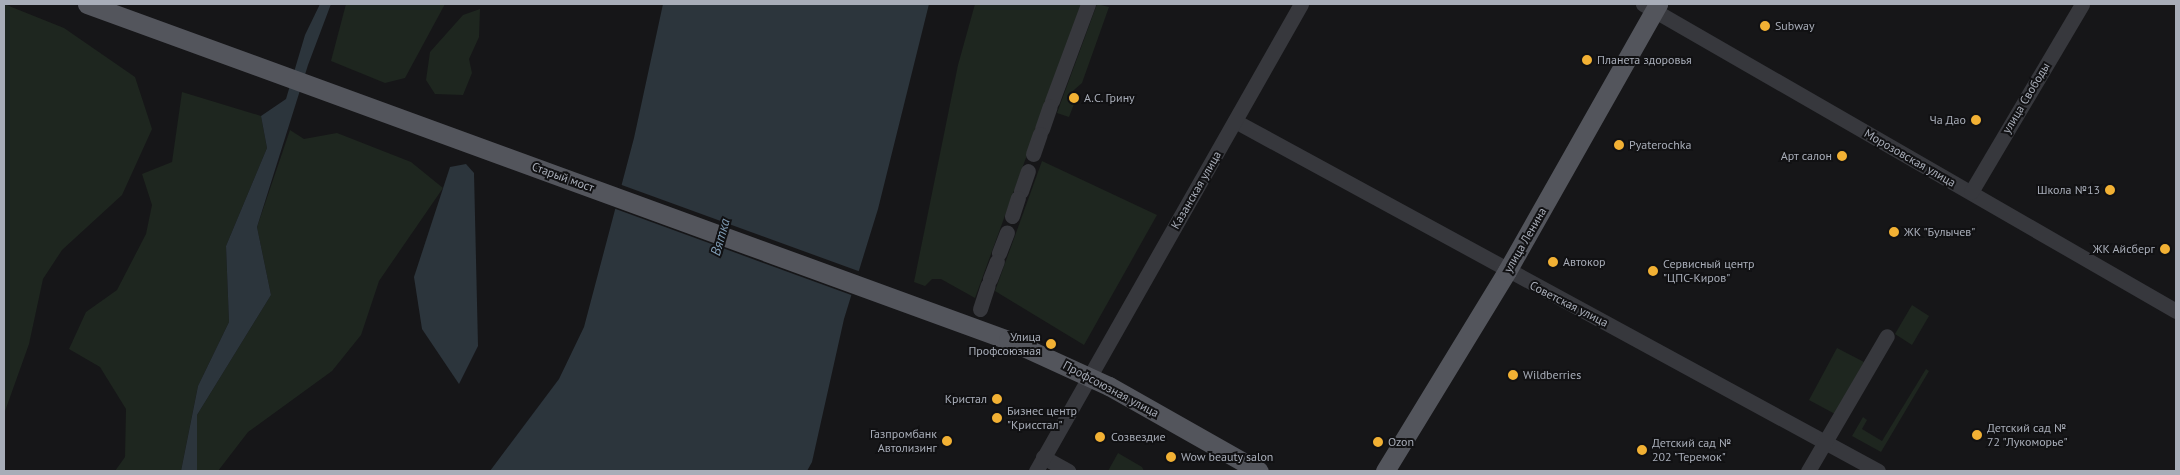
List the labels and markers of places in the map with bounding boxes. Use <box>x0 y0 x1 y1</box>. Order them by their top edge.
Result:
place label: Subway <box>1775 19 1815 33</box>
marker: Subway <box>1759 20 1771 32</box>
place label: Планета здоровья <box>1597 53 1692 67</box>
marker: Планета здоровья <box>1581 54 1593 66</box>
place label: А.С. Грину <box>1084 91 1136 105</box>
marker: А.С. Грину <box>1068 92 1080 104</box>
place label: Ча Дао <box>1929 113 1966 127</box>
marker: Ча Дао <box>1970 114 1982 126</box>
place label: Pyaterochka <box>1629 138 1691 152</box>
marker: Pyaterochka <box>1613 139 1625 151</box>
place label: Арт салон <box>1780 149 1832 163</box>
marker: Арт салон <box>1836 150 1848 162</box>
place label: Школа №13 <box>2037 183 2100 197</box>
marker: Школа №13 <box>2104 184 2116 196</box>
place label: ЖК "Булычев" <box>1904 225 1976 239</box>
marker: ЖК "Булычев" <box>1888 226 1900 238</box>
place label: ЖК Айсберг <box>2092 242 2155 256</box>
marker: ЖК Айсберг <box>2159 243 2171 255</box>
place label: Автокор <box>1563 255 1606 269</box>
marker: Автокор <box>1547 256 1559 268</box>
place label: Сервисный центр "ЦПС-Киров" <box>1663 257 1755 285</box>
marker: Сервисный центр "ЦПС-Киров" <box>1647 265 1659 277</box>
place label: Улица Профсоюзная <box>968 330 1041 358</box>
marker: Улица Профсоюзная <box>1045 338 1057 350</box>
place label: Wildberries <box>1523 368 1581 382</box>
marker: Wildberries <box>1507 369 1519 381</box>
place label: Кристал <box>945 392 987 406</box>
marker: Кристал <box>991 393 1003 405</box>
place label: Бизнес центр "Крисстал" <box>1007 404 1077 432</box>
marker: Бизнес центр "Крисстал" <box>991 412 1003 424</box>
place label: Детский сад № 72 "Лукоморье" <box>1987 421 2068 449</box>
place label: Газпромбанк Автолизинг <box>870 427 937 455</box>
marker: Детский сад № 72 "Лукоморье" <box>1971 429 1983 441</box>
marker: Созвездие <box>1093 430 1107 444</box>
place label: Созвездие <box>1111 430 1166 444</box>
marker: Газпромбанк Автолизинг <box>941 435 953 447</box>
place label: Ozon <box>1388 435 1414 449</box>
marker: Ozon <box>1372 436 1384 448</box>
place label: Детский сад № 202 "Теремок" <box>1652 436 1731 464</box>
marker: Детский сад № 202 "Теремок" <box>1636 444 1648 456</box>
place label: Wow beauty salon <box>1181 450 1274 464</box>
marker: Wow beauty salon <box>1165 451 1177 463</box>

